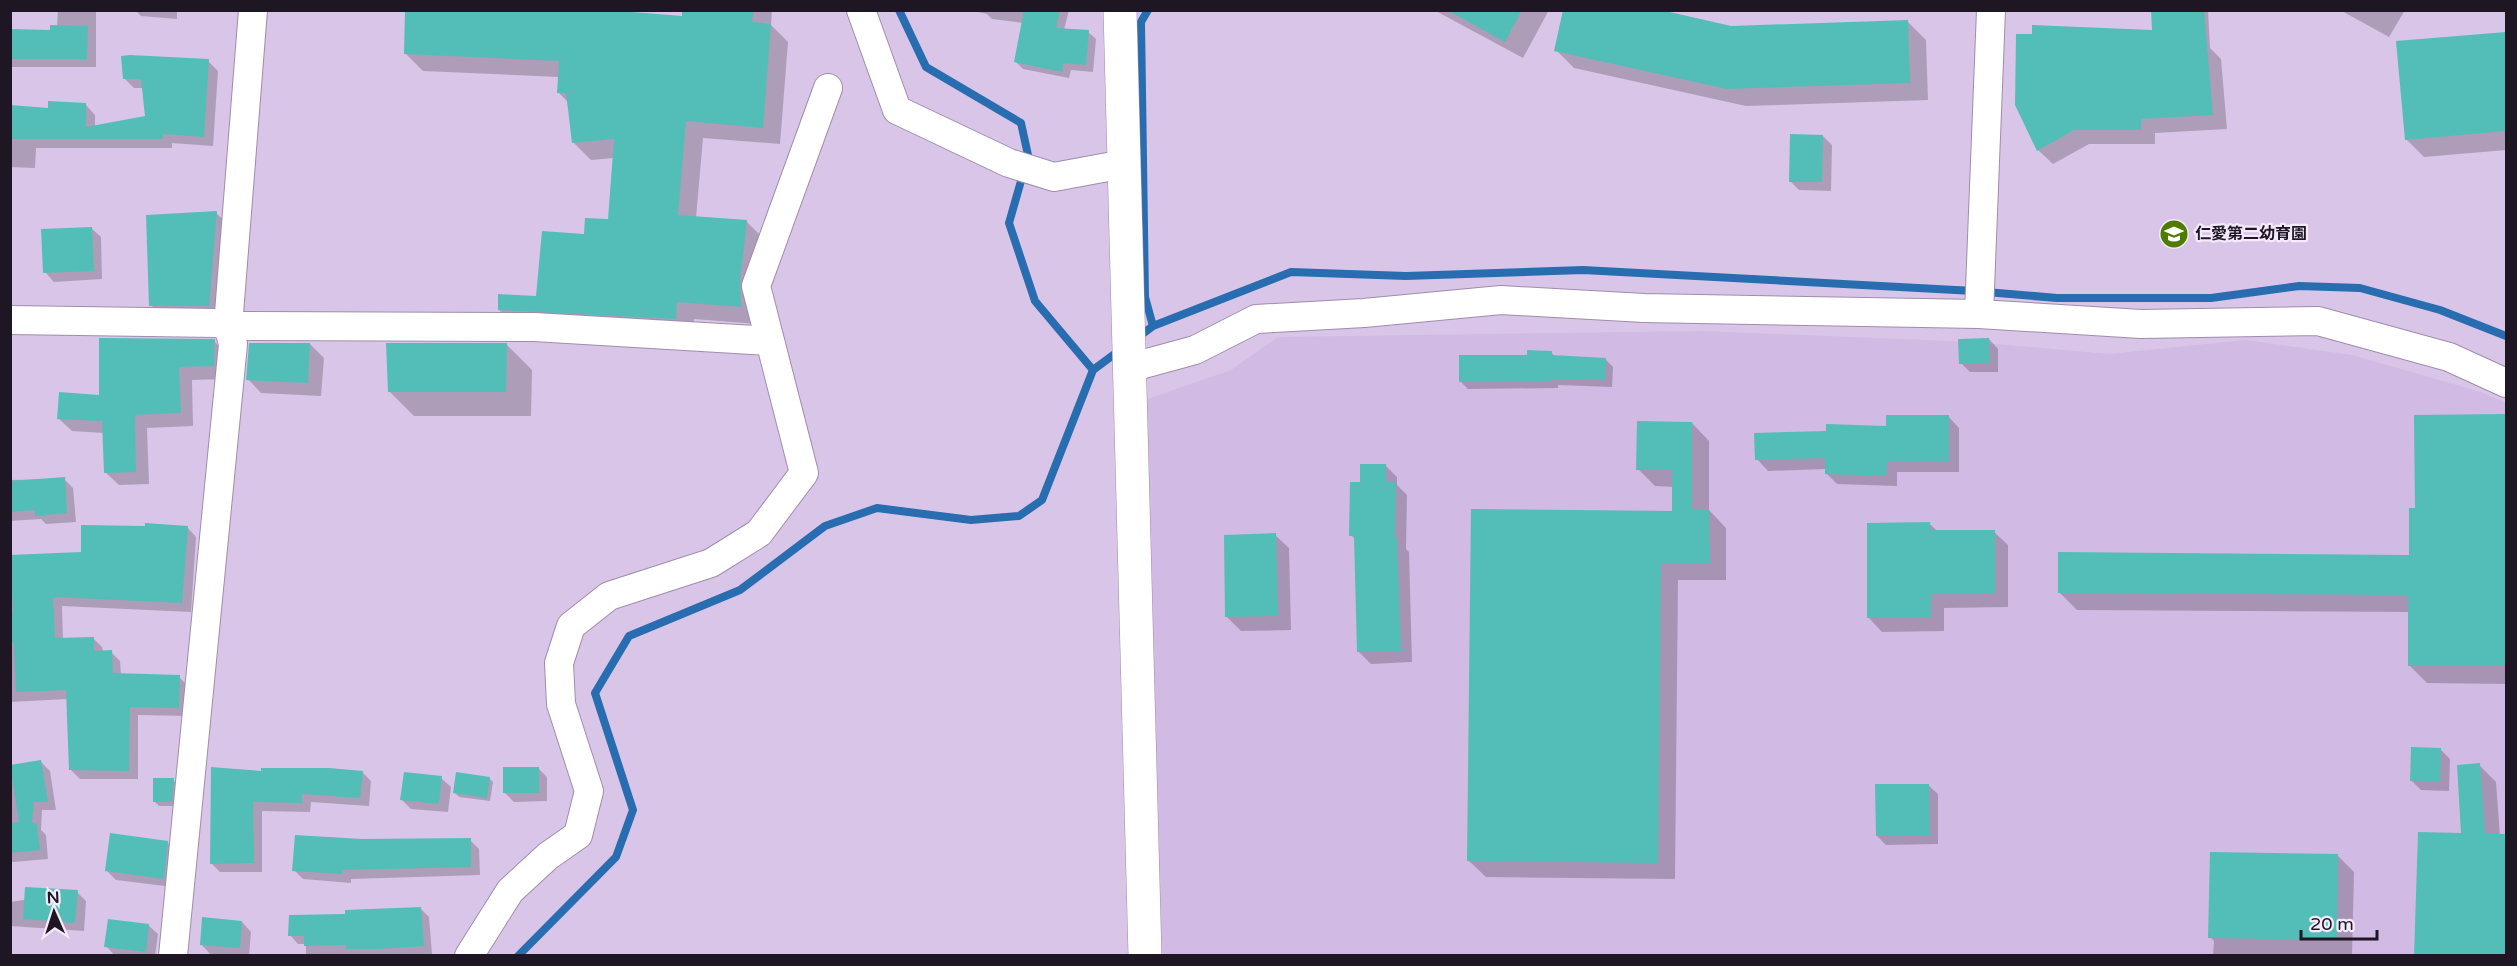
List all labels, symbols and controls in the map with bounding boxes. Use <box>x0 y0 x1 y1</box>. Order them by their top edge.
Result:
school or university icon: 仁愛第二幼育園 <box>2158 218 2190 250</box>
place label: 仁愛第二幼育園 <box>2195 224 2307 244</box>
north arrow <box>24 882 84 942</box>
text: N <box>46 888 60 908</box>
scale bar <box>2301 903 2378 941</box>
text: 20 m <box>2310 913 2354 935</box>

